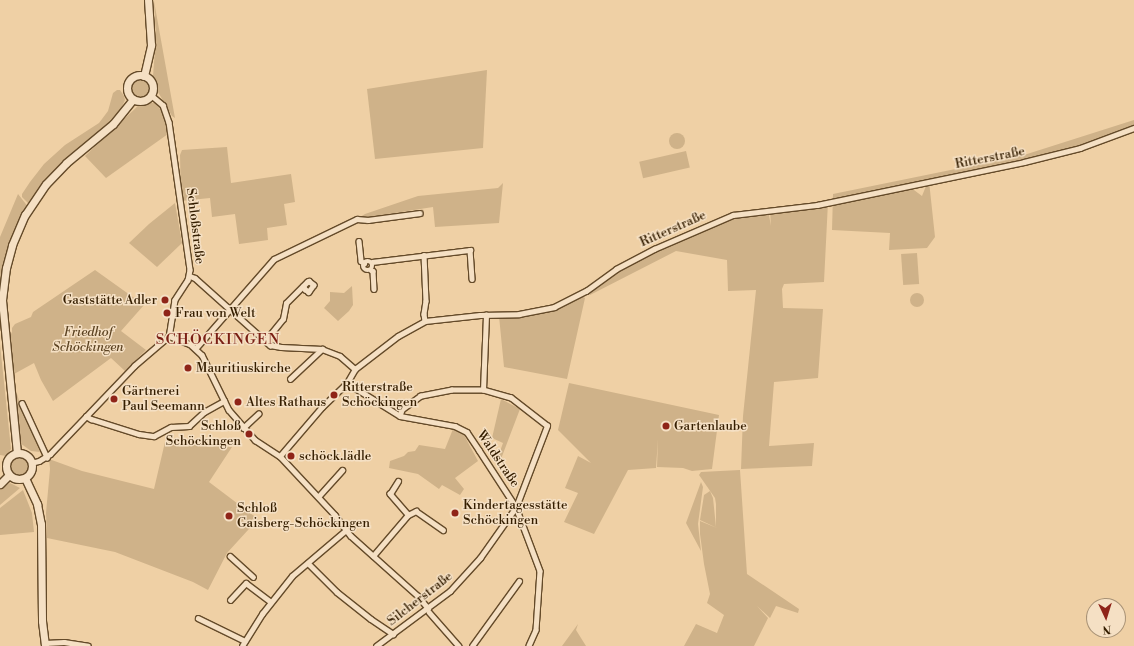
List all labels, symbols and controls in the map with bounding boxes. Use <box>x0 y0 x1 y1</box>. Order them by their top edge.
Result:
street label: Ritterstraße <box>954 144 1026 172</box>
street label: Schloßstraße <box>183 187 207 265</box>
street label: Ritterstraße <box>637 207 709 251</box>
place label: Gaststätte Adler <box>63 292 157 308</box>
marker: Gaststätte Adler <box>160 295 170 305</box>
place label: Frau von Welt <box>175 305 255 321</box>
marker: Frau von Welt <box>162 308 172 318</box>
park label: Friedhof Schöckingen <box>52 325 124 356</box>
district label: SCHÖCKINGEN <box>156 331 280 349</box>
place label: Mauritiuskirche <box>196 360 291 376</box>
marker: Mauritiuskirche <box>183 363 193 373</box>
place label: Ritterstraße Schöckingen <box>342 380 417 411</box>
place label: Gärtnerei Paul Seemann <box>122 384 205 415</box>
marker: Ritterstraße Schöckingen <box>329 390 339 400</box>
marker: Gärtnerei Paul Seemann <box>109 394 119 404</box>
place label: Altes Rathaus <box>246 394 326 410</box>
marker: Altes Rathaus <box>233 397 243 407</box>
place label: Gartenlaube <box>674 418 747 434</box>
place label: Schloß Schöckingen <box>166 419 241 450</box>
marker: Gartenlaube <box>661 421 671 431</box>
street label: Waldstraße <box>473 428 523 490</box>
marker: Schloß Schöckingen <box>244 429 254 439</box>
place label: schöck.lädle <box>299 448 371 464</box>
marker: schöck.lädle <box>286 451 296 461</box>
place label: Kindertagesstätte Schöckingen <box>463 498 568 529</box>
place label: Schloß Gaisberg-Schöckingen <box>237 501 370 532</box>
marker: Kindertagesstätte Schöckingen <box>450 508 460 518</box>
marker: Schloß Gaisberg-Schöckingen <box>224 511 234 521</box>
street label: Silcherstraße <box>384 569 456 629</box>
north arrow <box>1086 598 1126 638</box>
text: N <box>1102 622 1112 636</box>

